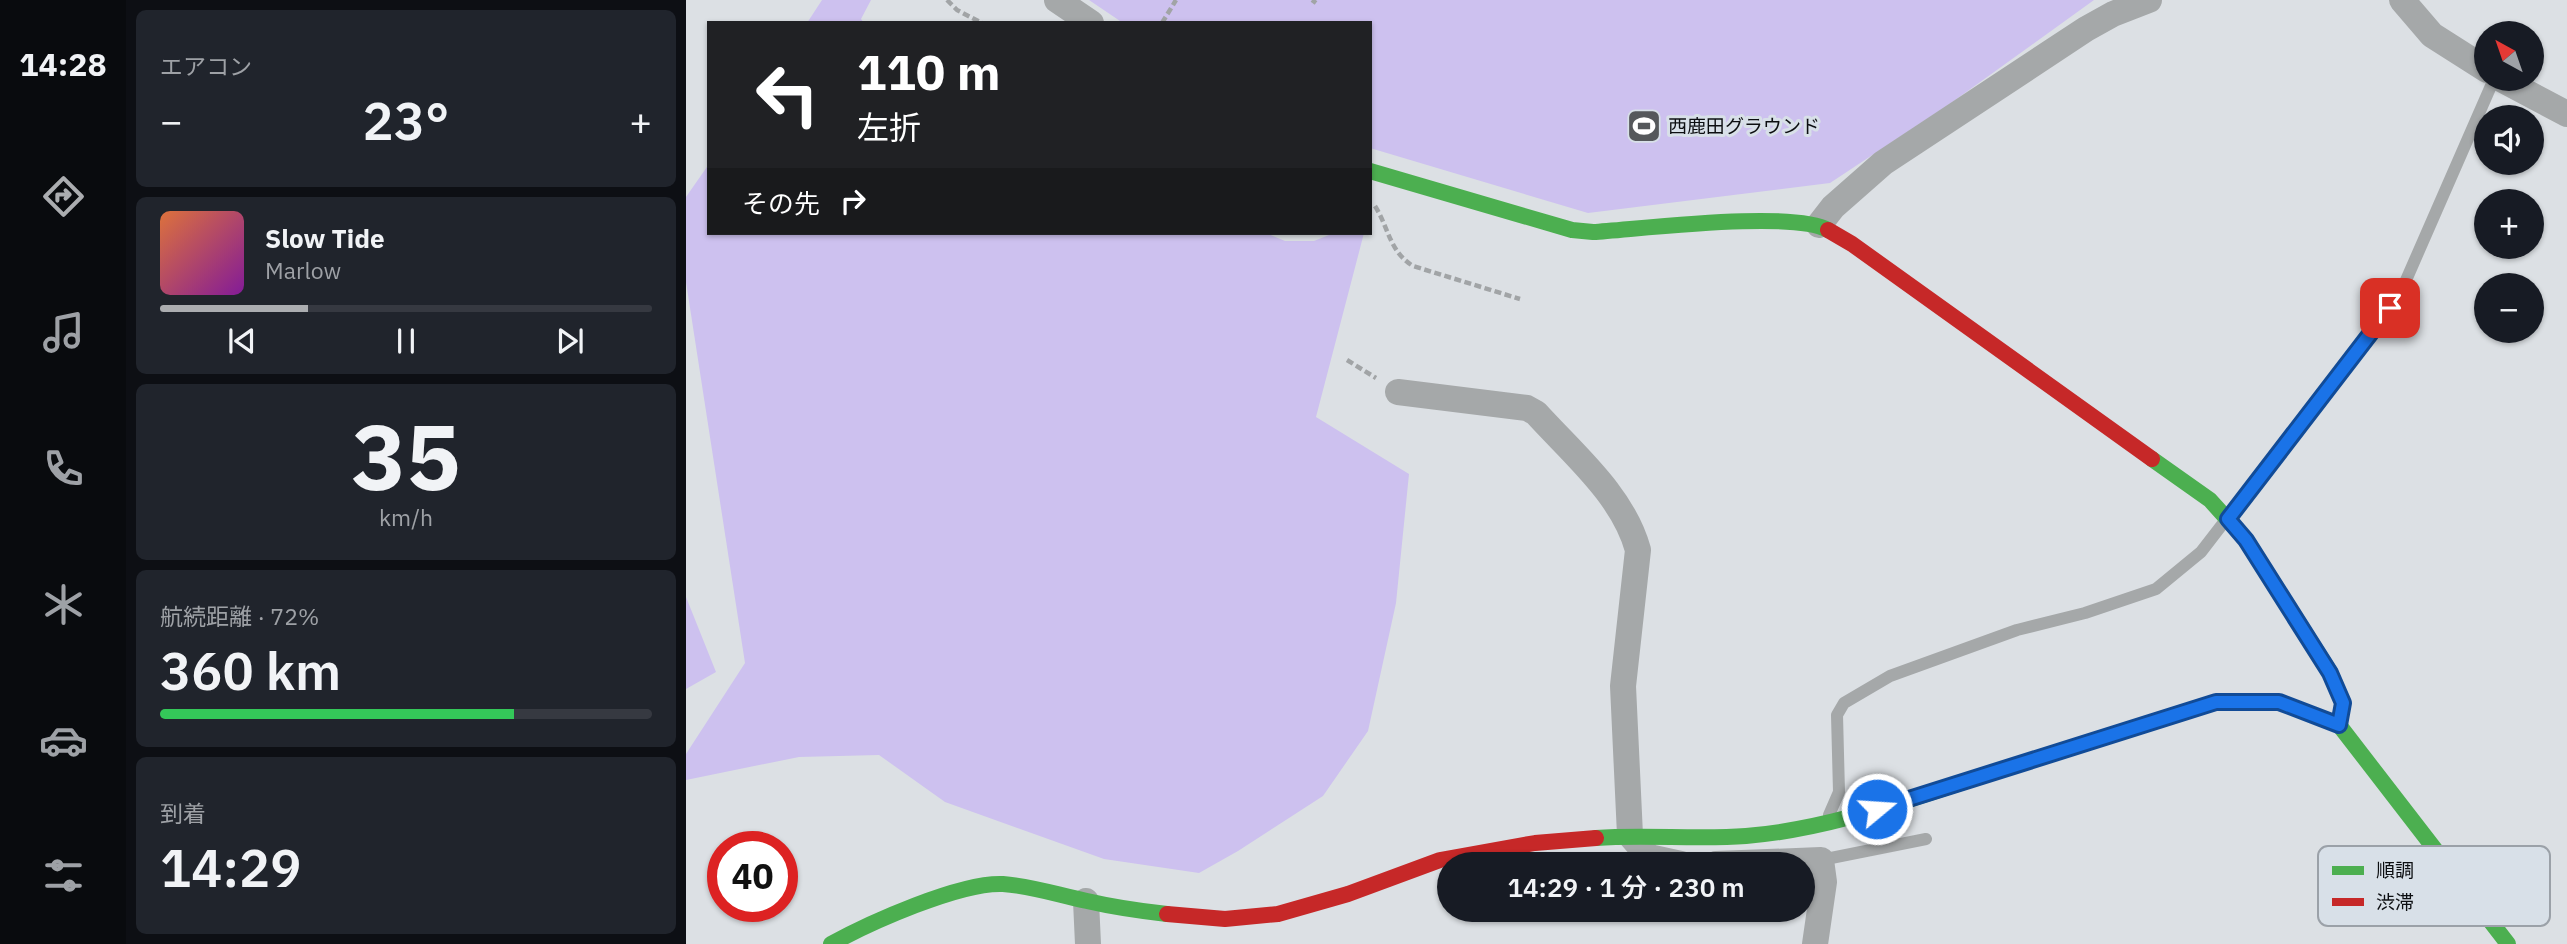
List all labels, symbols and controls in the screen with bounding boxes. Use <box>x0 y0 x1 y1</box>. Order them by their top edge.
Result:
north arrow <box>2474 21 2544 91</box>
map controls <box>2474 21 2544 343</box>
text: 110 m <box>857 40 1001 103</box>
text: 14:28 <box>19 43 107 85</box>
icon: left <box>742 49 833 140</box>
text: エアコン <box>160 51 252 81</box>
text: 23° <box>363 87 449 154</box>
text: − <box>160 96 183 145</box>
text: + <box>629 96 652 145</box>
button: sound <box>2474 105 2544 175</box>
text: 左折 <box>857 106 921 148</box>
sports icon: 西鹿田グラウンド <box>1625 107 1663 145</box>
place label: 西鹿田グラウンド <box>1668 114 1820 138</box>
icon: directions <box>39 172 88 221</box>
icon: right <box>834 182 872 220</box>
text: その先 <box>742 186 820 220</box>
button: + <box>2474 189 2544 259</box>
text: Slow Tide <box>265 221 385 255</box>
text: Marlow <box>265 255 341 285</box>
button: − <box>2474 273 2544 343</box>
pin <box>2360 278 2420 338</box>
icon: arrive <box>2371 289 2409 327</box>
icon: music <box>39 308 88 357</box>
icon: previous <box>223 322 261 360</box>
icon: pause <box>387 322 425 360</box>
icon: next <box>551 322 589 360</box>
text: 35 <box>351 397 461 515</box>
icon: phone <box>39 444 88 493</box>
text: km/h <box>379 502 433 532</box>
icon: climate <box>39 580 88 629</box>
text: 航続距離 · 72% <box>160 601 319 631</box>
text: 360 km <box>160 637 341 704</box>
icon: car <box>39 716 88 765</box>
position arrow <box>1840 772 1914 846</box>
text: 到着 <box>160 798 206 828</box>
speed limit sign: 40 <box>707 831 798 922</box>
text: 14:29 <box>160 834 301 901</box>
legend <box>2318 846 2550 926</box>
icon: filters <box>39 851 88 900</box>
text: 順調 <box>2376 858 2414 882</box>
text: 14:29 · 1 分 · 230 m <box>1507 870 1745 904</box>
text: 渋滞 <box>2376 890 2414 914</box>

